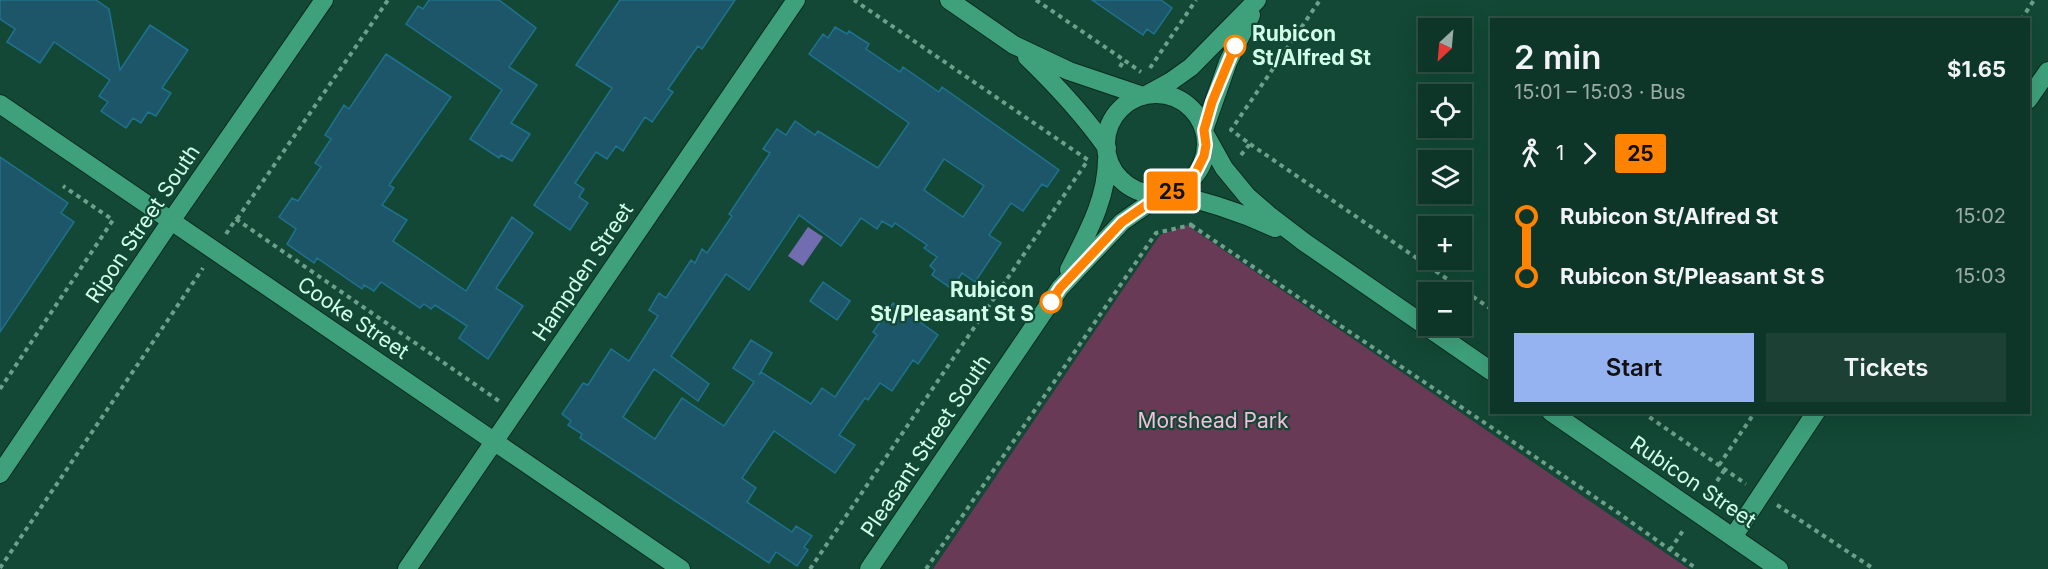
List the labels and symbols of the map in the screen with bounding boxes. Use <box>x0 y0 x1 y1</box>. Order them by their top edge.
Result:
north arrow <box>1418 18 1472 72</box>
place label: Rubicon St/Alfred St <box>1252 21 1371 70</box>
marker: Rubicon St/Alfred St <box>1224 35 1246 57</box>
street label: Ripon Street South <box>80 140 205 308</box>
line badge: 25 <box>1145 172 1199 210</box>
street label: Hampden Street <box>527 198 638 346</box>
street label: Cooke Street <box>293 271 414 364</box>
place label: Rubicon St/Pleasant St S <box>870 277 1034 326</box>
marker: Rubicon St/Pleasant St S <box>1040 291 1062 313</box>
street label: Pleasant Street South <box>855 350 996 541</box>
park label: Morshead Park <box>1138 408 1289 433</box>
street label: Rubicon Street <box>1626 430 1761 533</box>

